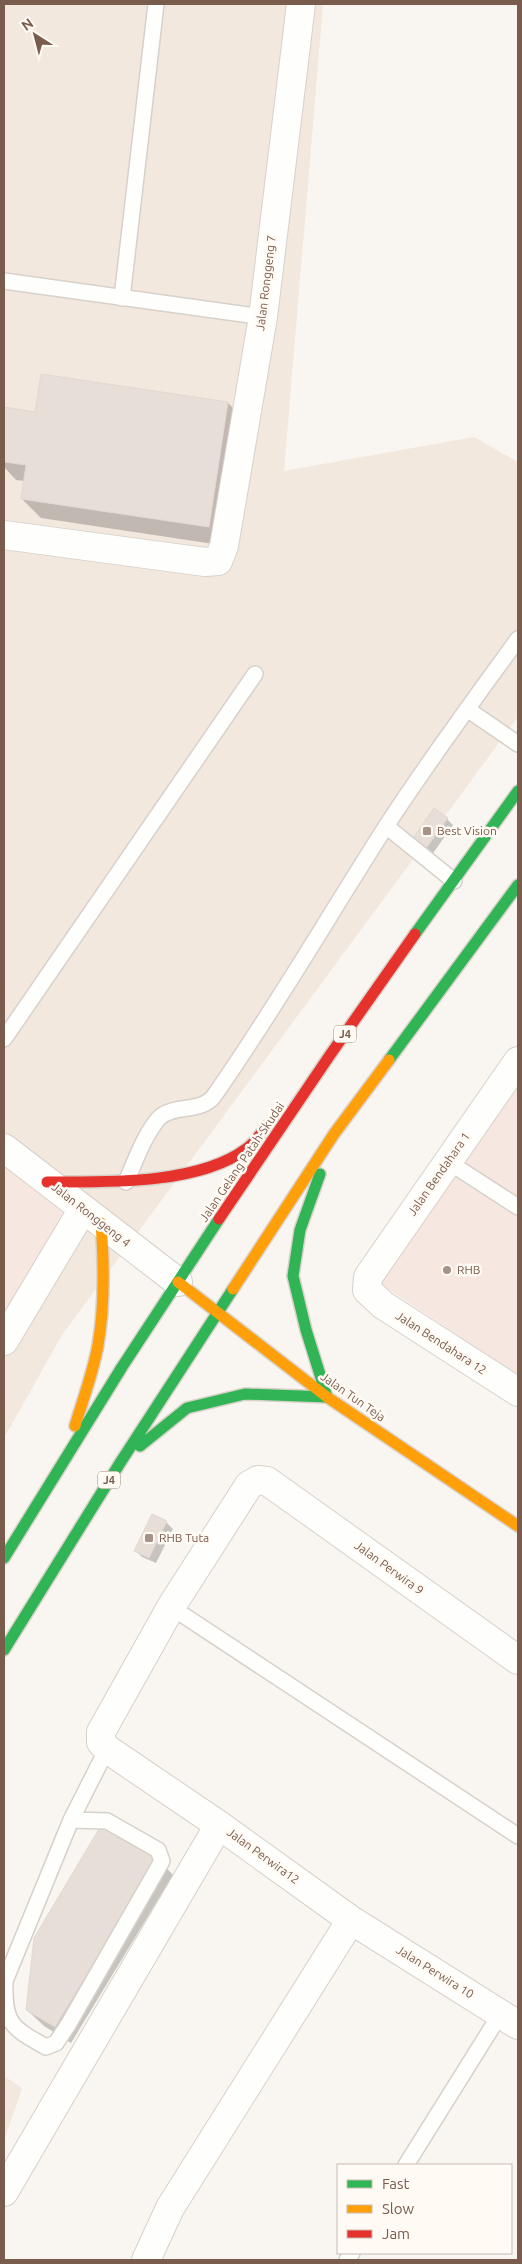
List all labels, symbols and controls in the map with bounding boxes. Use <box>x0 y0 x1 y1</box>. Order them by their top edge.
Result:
north arrow <box>10 10 60 60</box>
text: N <box>18 15 36 34</box>
street label: Jalan Ronggeng 7 <box>253 234 278 331</box>
place label: Best Vision <box>437 824 497 837</box>
marker: Best Vision <box>421 825 433 837</box>
road number: J4 <box>334 1026 356 1042</box>
street label: Jalan Gelang Patah-Skudai <box>197 1100 286 1224</box>
street label: Jalan Bendahara 1 <box>405 1130 472 1218</box>
street label: Jalan Ronggeng 4 <box>49 1180 133 1249</box>
place label: RHB <box>457 1263 480 1276</box>
marker: RHB <box>441 1264 453 1276</box>
street label: Jalan Bendahara 12 <box>394 1308 489 1377</box>
street label: Jalan Tun Teja <box>319 1370 388 1424</box>
road number: J4 <box>98 1472 120 1488</box>
place label: RHB Tuta <box>159 1531 209 1544</box>
marker: RHB Tuta <box>143 1532 155 1544</box>
street label: Jalan Perwira 9 <box>352 1538 426 1597</box>
street label: Jalan Perwira12 <box>225 1825 302 1886</box>
street label: Jalan Perwira 10 <box>394 1943 476 2001</box>
legend <box>337 2164 512 2254</box>
text: Fast <box>382 2175 410 2192</box>
text: Slow <box>382 2200 415 2217</box>
text: Jam <box>382 2225 410 2242</box>

